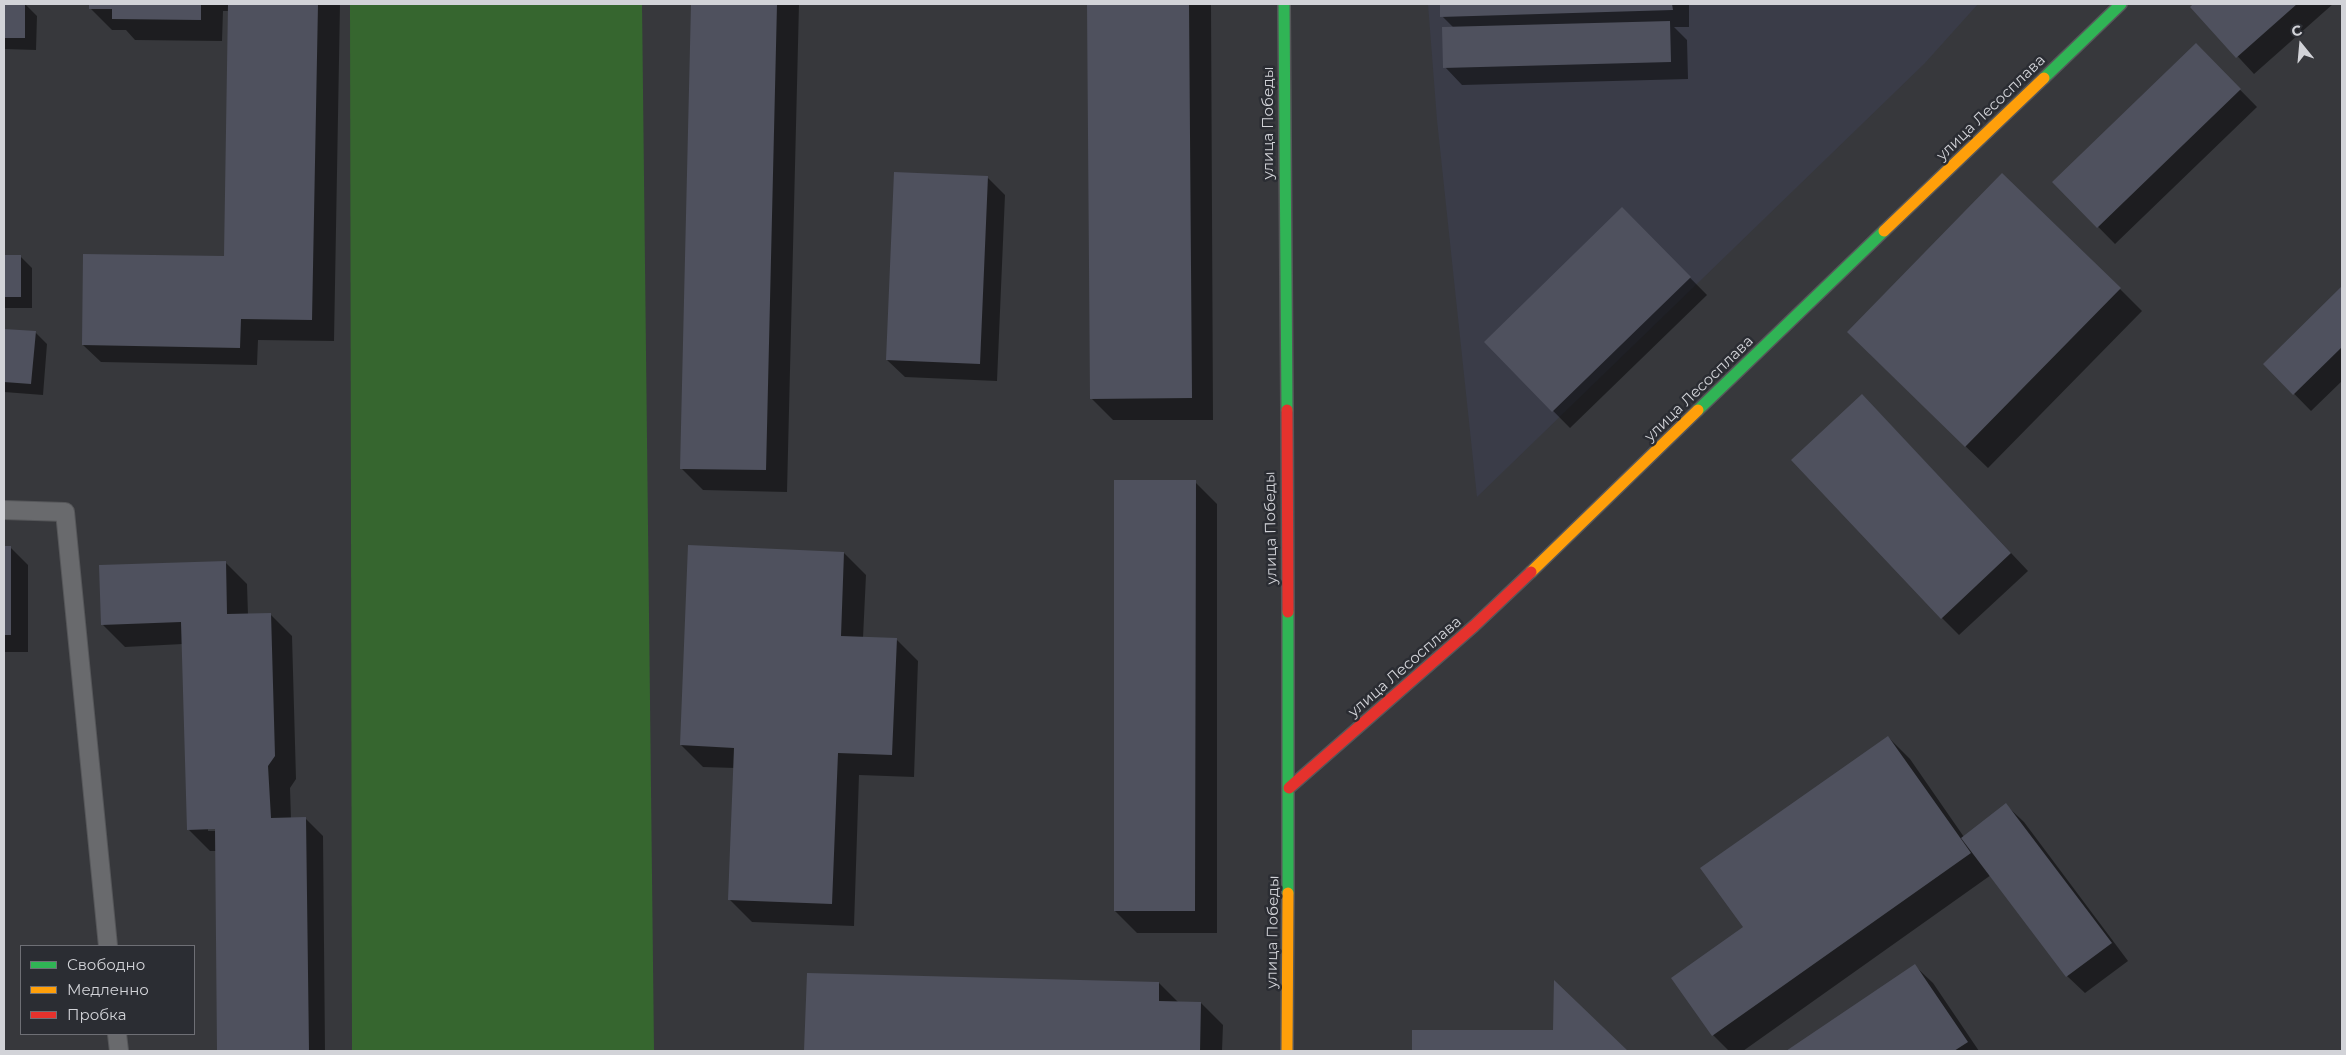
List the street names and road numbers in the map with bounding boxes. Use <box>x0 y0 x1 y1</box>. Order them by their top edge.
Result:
street label: улица Лесосплава <box>1933 51 2049 165</box>
street label: улица Победы <box>1260 66 1278 180</box>
street label: улица Лесосплава <box>1641 332 1757 446</box>
street label: улица Победы <box>1261 471 1281 585</box>
street label: улица Лесосплава <box>1345 613 1465 721</box>
street label: улица Победы <box>1263 875 1283 989</box>

